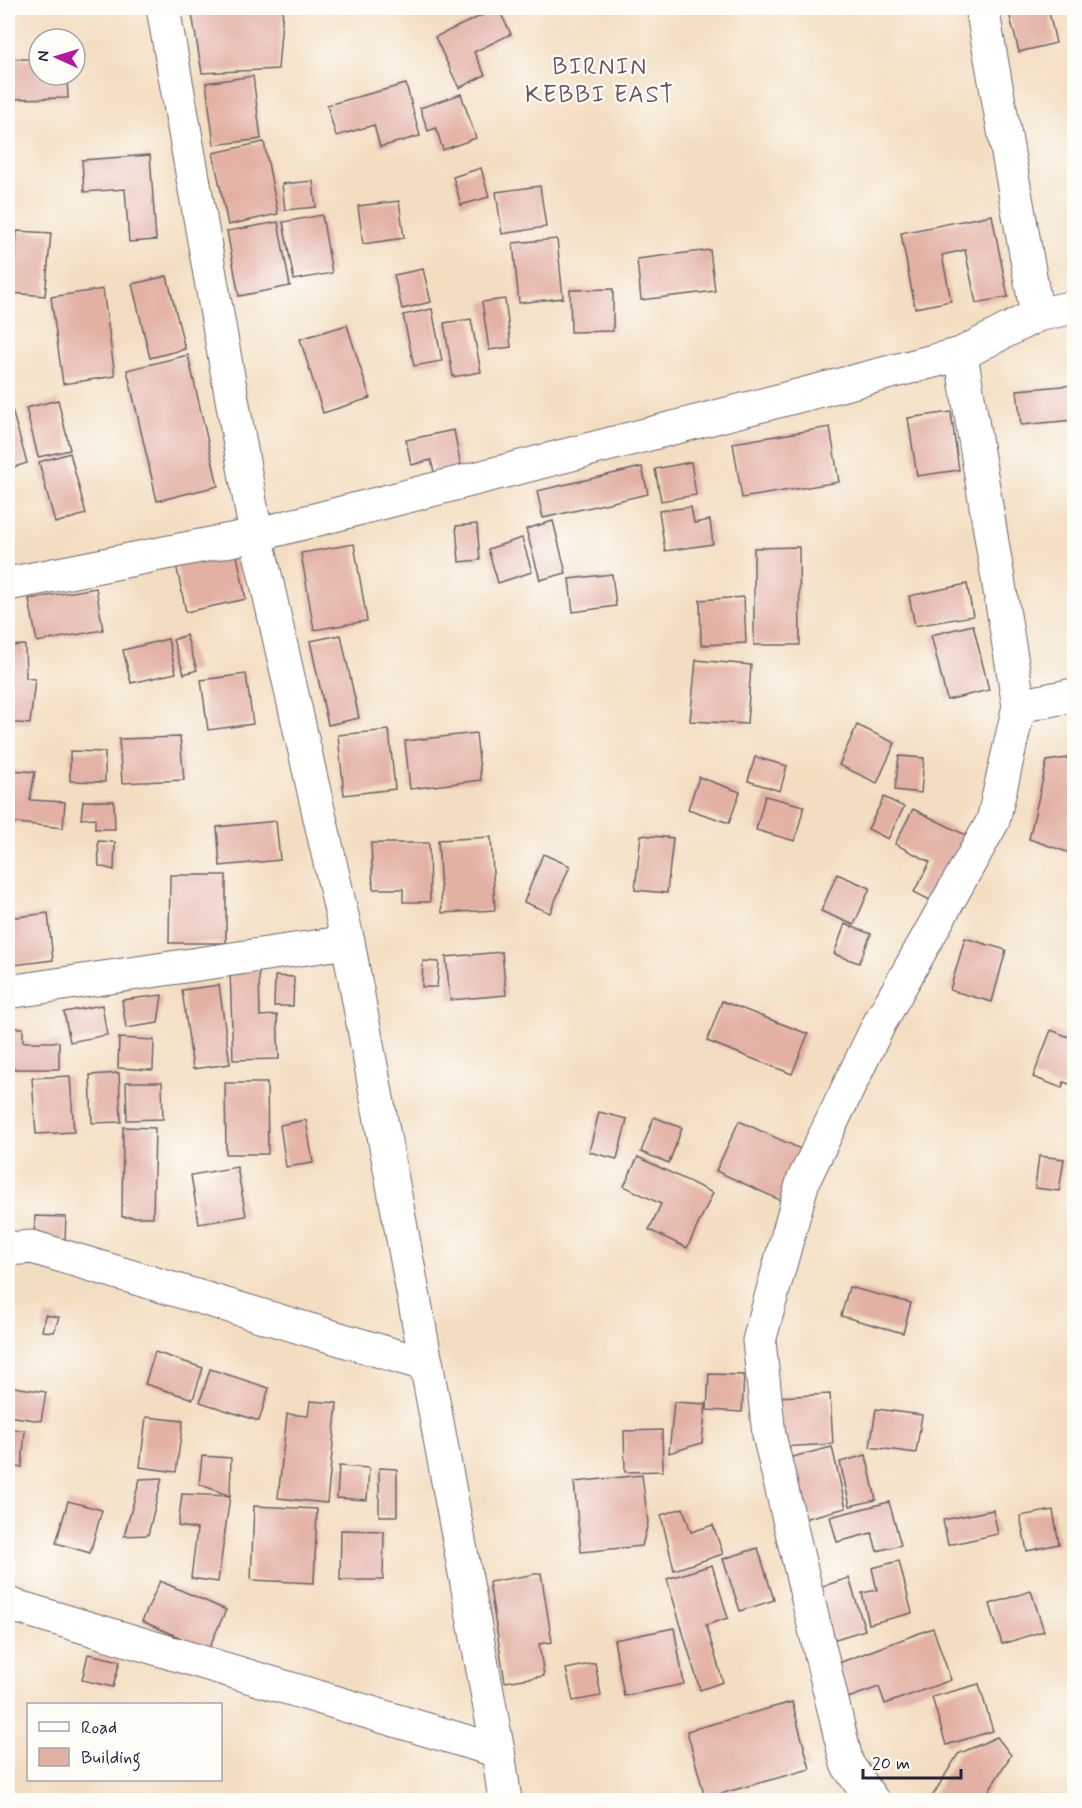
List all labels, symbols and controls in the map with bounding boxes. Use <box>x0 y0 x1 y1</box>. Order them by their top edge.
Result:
north arrow <box>27 27 87 87</box>
text: N <box>33 50 54 62</box>
district label: BIRNIN KEBBI EAST <box>525 52 675 111</box>
legend <box>27 1703 222 1781</box>
text: Road <box>81 1716 117 1740</box>
scale bar <box>863 1742 960 1780</box>
text: Building <box>81 1746 141 1772</box>
text: 20 m <box>872 1752 910 1776</box>

